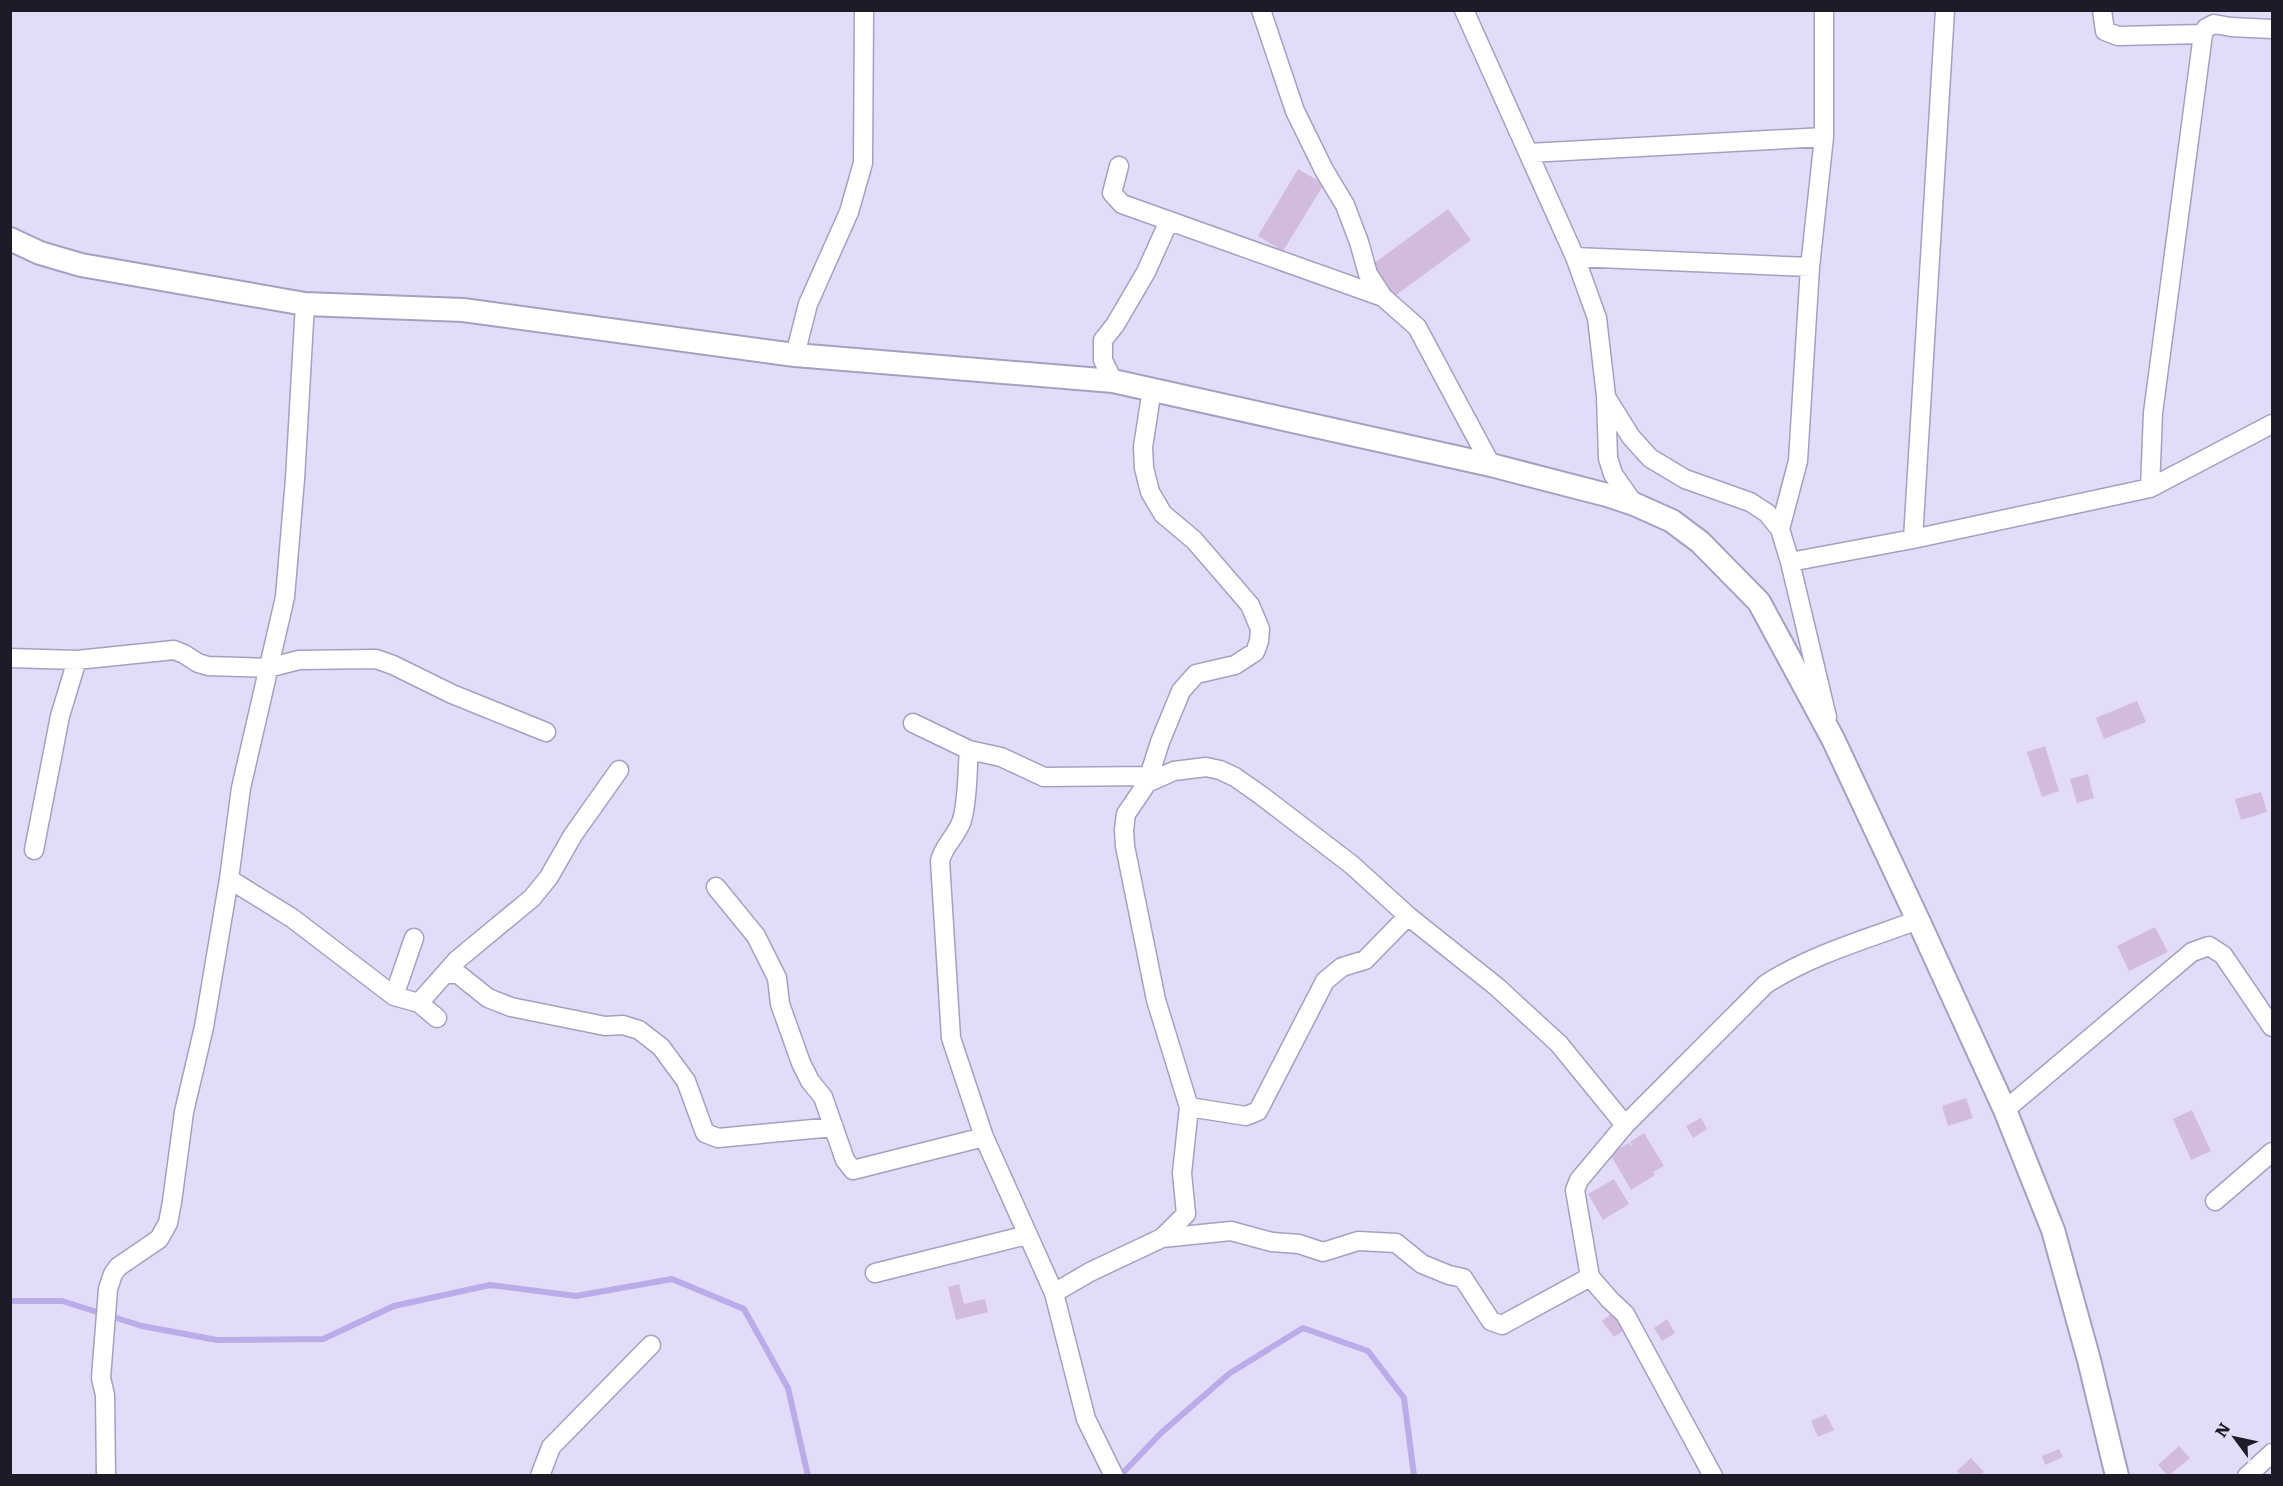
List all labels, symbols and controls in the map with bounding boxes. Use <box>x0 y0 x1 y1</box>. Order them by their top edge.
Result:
north arrow <box>2205 1408 2265 1468</box>
text: N <box>2208 1417 2235 1441</box>

